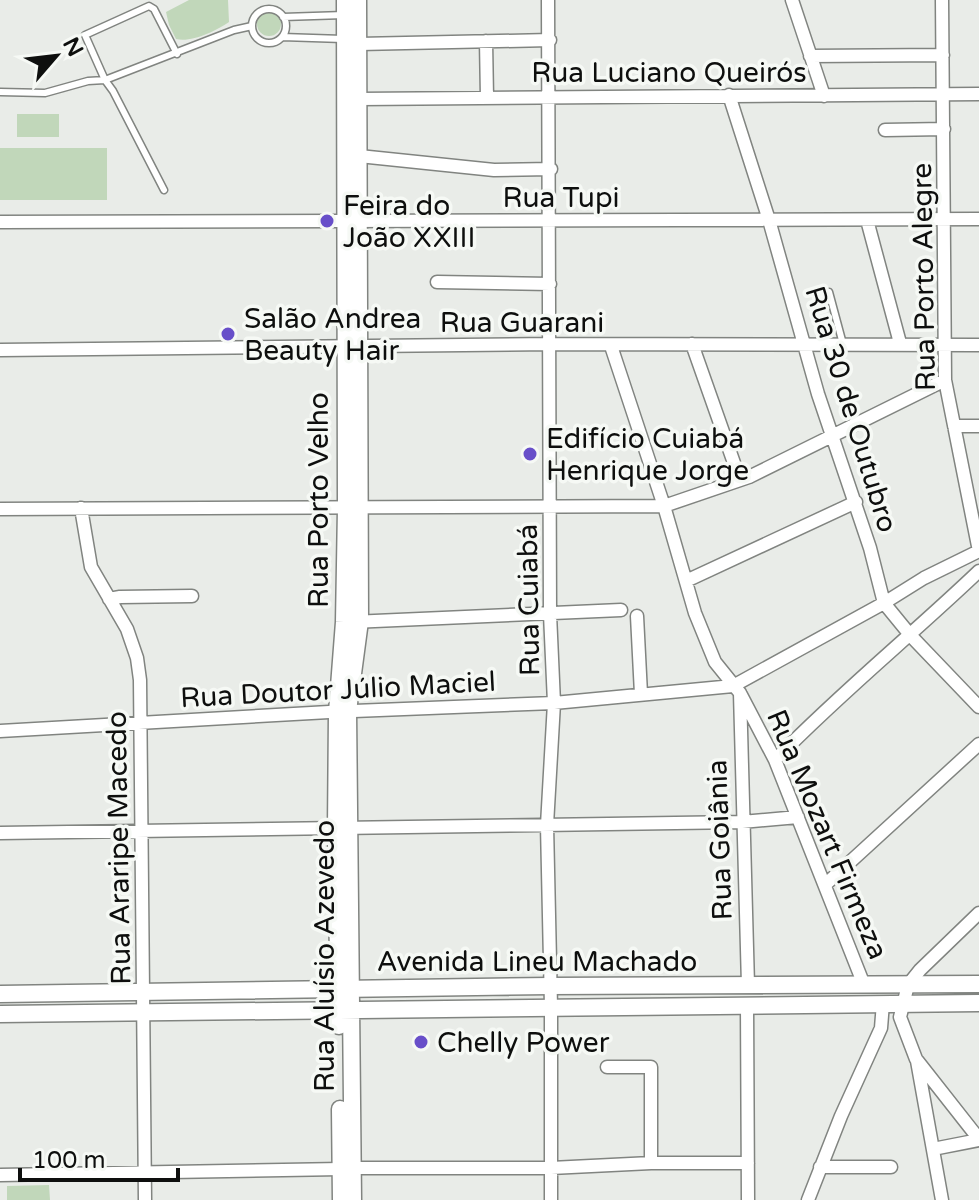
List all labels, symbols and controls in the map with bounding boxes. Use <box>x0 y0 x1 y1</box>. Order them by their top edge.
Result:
north arrow <box>16 16 96 96</box>
text: N <box>57 33 88 61</box>
street label: Rua Luciano Queirós <box>531 56 807 90</box>
street label: Rua Porto Alegre <box>905 163 943 391</box>
street label: Rua Tupi <box>502 181 620 215</box>
place label: Feira do João XXIII <box>343 189 475 255</box>
marker: Feira do João XXIII <box>318 212 336 230</box>
street label: Rua 30 de Outubro <box>797 282 905 536</box>
place label: Salão Andrea Beauty Hair <box>244 302 421 368</box>
street label: Rua Guarani <box>440 306 604 340</box>
marker: Salão Andrea Beauty Hair <box>219 325 237 343</box>
street label: Rua Porto Velho <box>302 392 336 608</box>
place label: Edifício Cuiabá Henrique Jorge <box>546 422 749 488</box>
marker: Edifício Cuiabá Henrique Jorge <box>521 445 539 463</box>
street label: Rua Cuiabá <box>511 524 547 676</box>
street label: Rua Doutor Júlio Maciel <box>179 665 497 715</box>
street label: Rua Mozart Firmeza <box>759 705 895 964</box>
street label: Rua Araripe Macedo <box>100 711 138 985</box>
street label: Rua Goiânia <box>700 759 740 921</box>
street label: Rua Aluísio Azevedo <box>308 820 342 1092</box>
street label: Avenida Lineu Machado <box>377 945 697 979</box>
place label: Chelly Power <box>437 1026 610 1060</box>
marker: Chelly Power <box>412 1033 430 1051</box>
scale bar <box>20 1132 178 1182</box>
text: 100 m <box>32 1146 106 1175</box>

